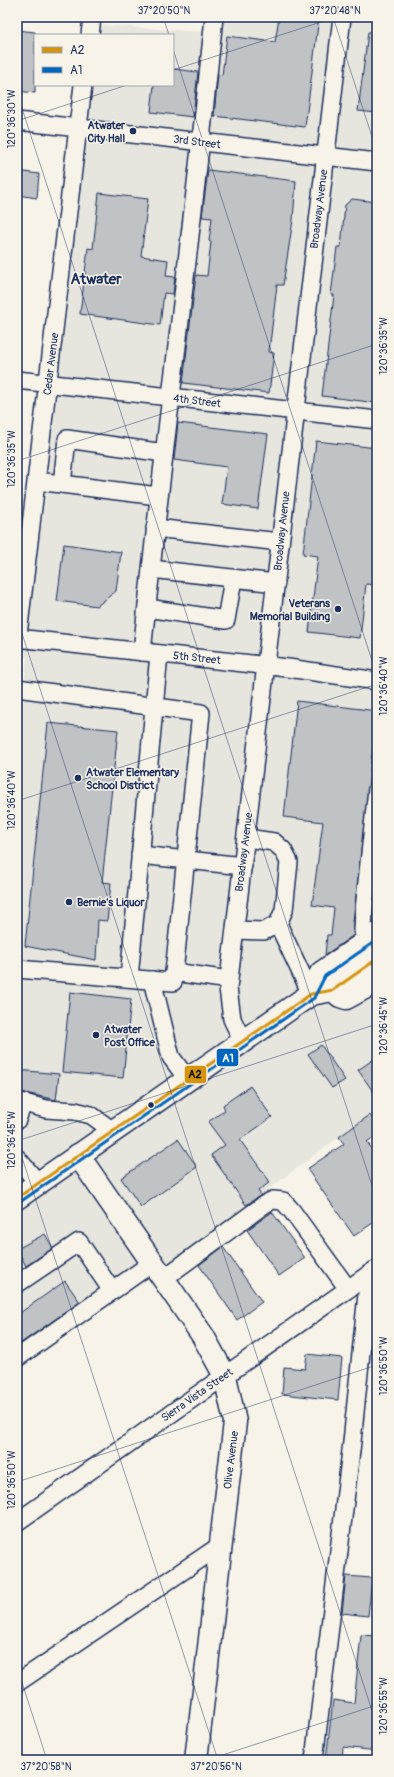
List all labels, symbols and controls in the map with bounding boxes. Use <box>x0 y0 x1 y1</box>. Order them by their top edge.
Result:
text: 37°20'50"N <box>138 5 191 17</box>
text: 37°20'48"N <box>309 5 361 17</box>
legend <box>34 34 174 86</box>
text: A2 <box>70 43 85 58</box>
text: A1 <box>70 63 82 78</box>
text: 120°36'30"W <box>6 89 18 149</box>
place label: Atwater City Hall <box>87 119 126 145</box>
marker: Atwater City Hall <box>128 126 138 136</box>
street label: 3rd Street <box>173 133 222 151</box>
street label: Broadway Avenue <box>308 168 330 249</box>
district label: Atwater <box>70 270 122 289</box>
text: 120°36'35"W <box>378 317 390 375</box>
street label: Cedar Avenue <box>41 331 61 396</box>
street label: 4th Street <box>172 392 222 410</box>
text: 120°36'35"W <box>6 430 18 488</box>
street label: Broadway Avenue <box>271 490 293 571</box>
place label: Veterans Memorial Building <box>250 597 330 623</box>
marker: Veterans Memorial Building <box>333 604 343 614</box>
street label: 5th Street <box>173 649 222 667</box>
text: 120°36'40"W <box>378 656 390 716</box>
place label: Atwater Elementary School District <box>86 766 179 792</box>
text: 120°36'40"W <box>6 770 18 830</box>
marker: Atwater Elementary School District <box>73 773 83 783</box>
street label: Broadway Avenue <box>233 811 255 892</box>
place label: Bernie's Liquor <box>77 896 145 909</box>
marker: Bernie's Liquor <box>64 897 74 907</box>
text: 120°36'45"W <box>378 997 390 1055</box>
place label: Atwater Post Office <box>104 1023 155 1049</box>
marker: Atwater Post Office <box>91 1030 101 1040</box>
line badge: A1 <box>216 1048 239 1067</box>
text: A1 <box>222 1052 234 1065</box>
line badge: A2 <box>184 1065 207 1084</box>
text: A2 <box>188 1068 202 1081</box>
unlabelled marker <box>146 1100 156 1110</box>
text: 120°36'45"W <box>6 1111 18 1169</box>
text: 120°36'50"W <box>378 1336 390 1395</box>
street label: Sierra Vista Street <box>159 1365 236 1425</box>
street label: Olive Avenue <box>221 1430 241 1490</box>
text: 120°36'50"W <box>6 1450 18 1509</box>
text: 120°36'55"W <box>378 1677 390 1735</box>
text: 37°20'58"N <box>21 1761 72 1773</box>
text: 37°20'56"N <box>190 1761 242 1773</box>

